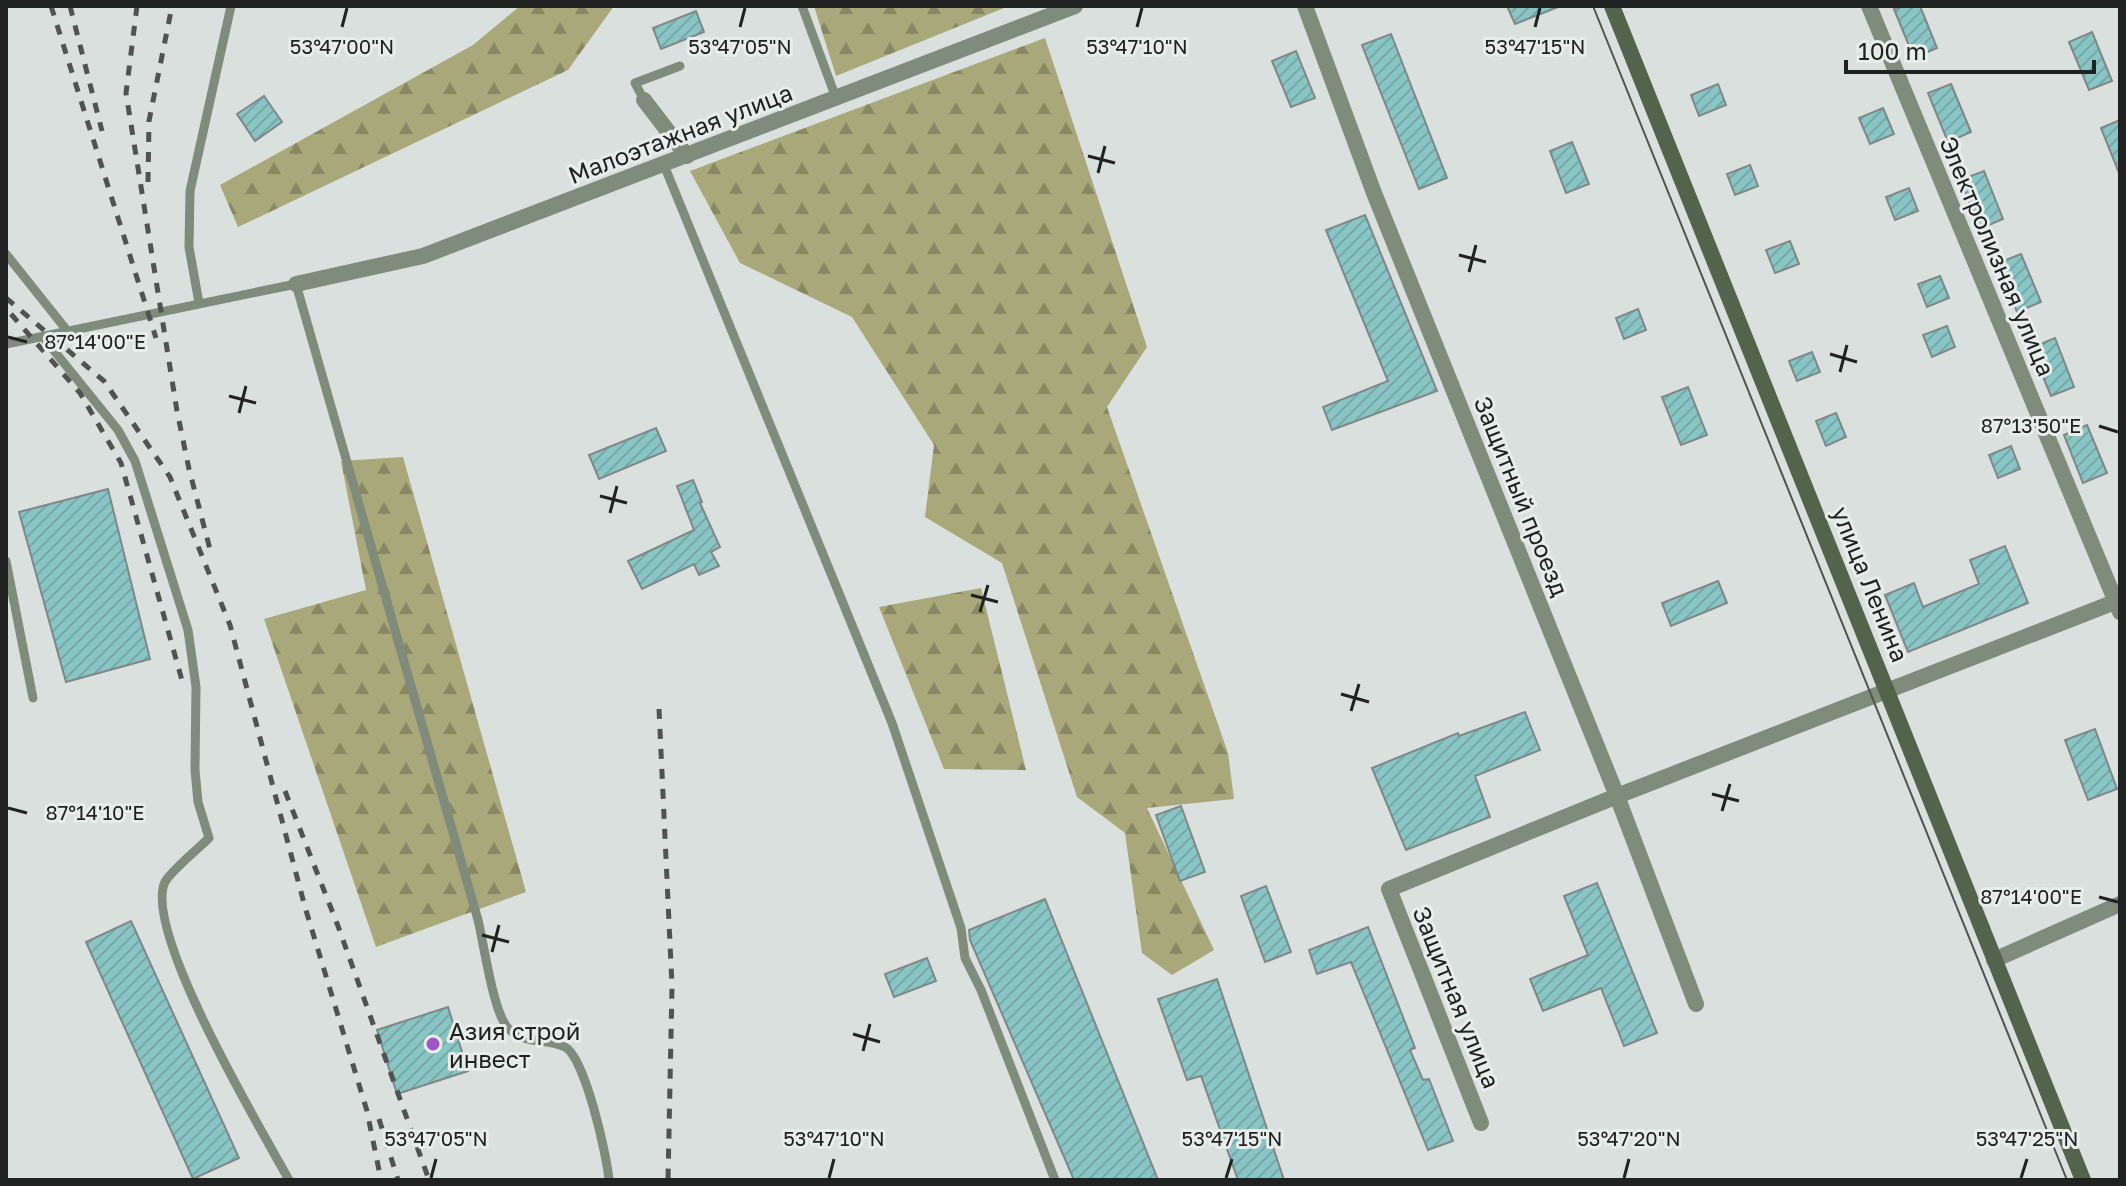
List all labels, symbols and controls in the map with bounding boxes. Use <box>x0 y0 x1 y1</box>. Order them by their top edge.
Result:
scale bar <box>1846 24 2094 74</box>
text: 53°47'00"N <box>290 34 394 58</box>
text: 53°47'05"N <box>688 34 792 58</box>
text: 53°47'10"N <box>1086 34 1188 58</box>
text: 53°47'15"N <box>1485 34 1585 58</box>
text: 100 m <box>1858 36 1927 65</box>
street label: Малоэтажная улица <box>564 77 796 189</box>
street label: Электролизная улица <box>1934 132 2062 380</box>
text: 87°14'00"E <box>44 329 146 353</box>
street label: Защитный проезд <box>1469 392 1575 600</box>
text: 87°13'50"E <box>1981 413 2081 437</box>
street label: улица Ленина <box>1827 502 1915 666</box>
text: 87°14'10"E <box>46 800 145 824</box>
text: 87°14'00"E <box>1980 884 2082 908</box>
street label: Защитная улица <box>1407 902 1507 1092</box>
place label: Азия строй инвест <box>449 1016 580 1073</box>
marker: Азия строй инвест <box>424 1035 442 1053</box>
text: 53°47'05"N <box>384 1126 488 1150</box>
text: 53°47'10"N <box>783 1126 885 1150</box>
text: 53°47'15"N <box>1182 1126 1282 1150</box>
text: 53°47'20"N <box>1577 1126 1681 1150</box>
text: 53°47'25"N <box>1976 1126 2078 1150</box>

